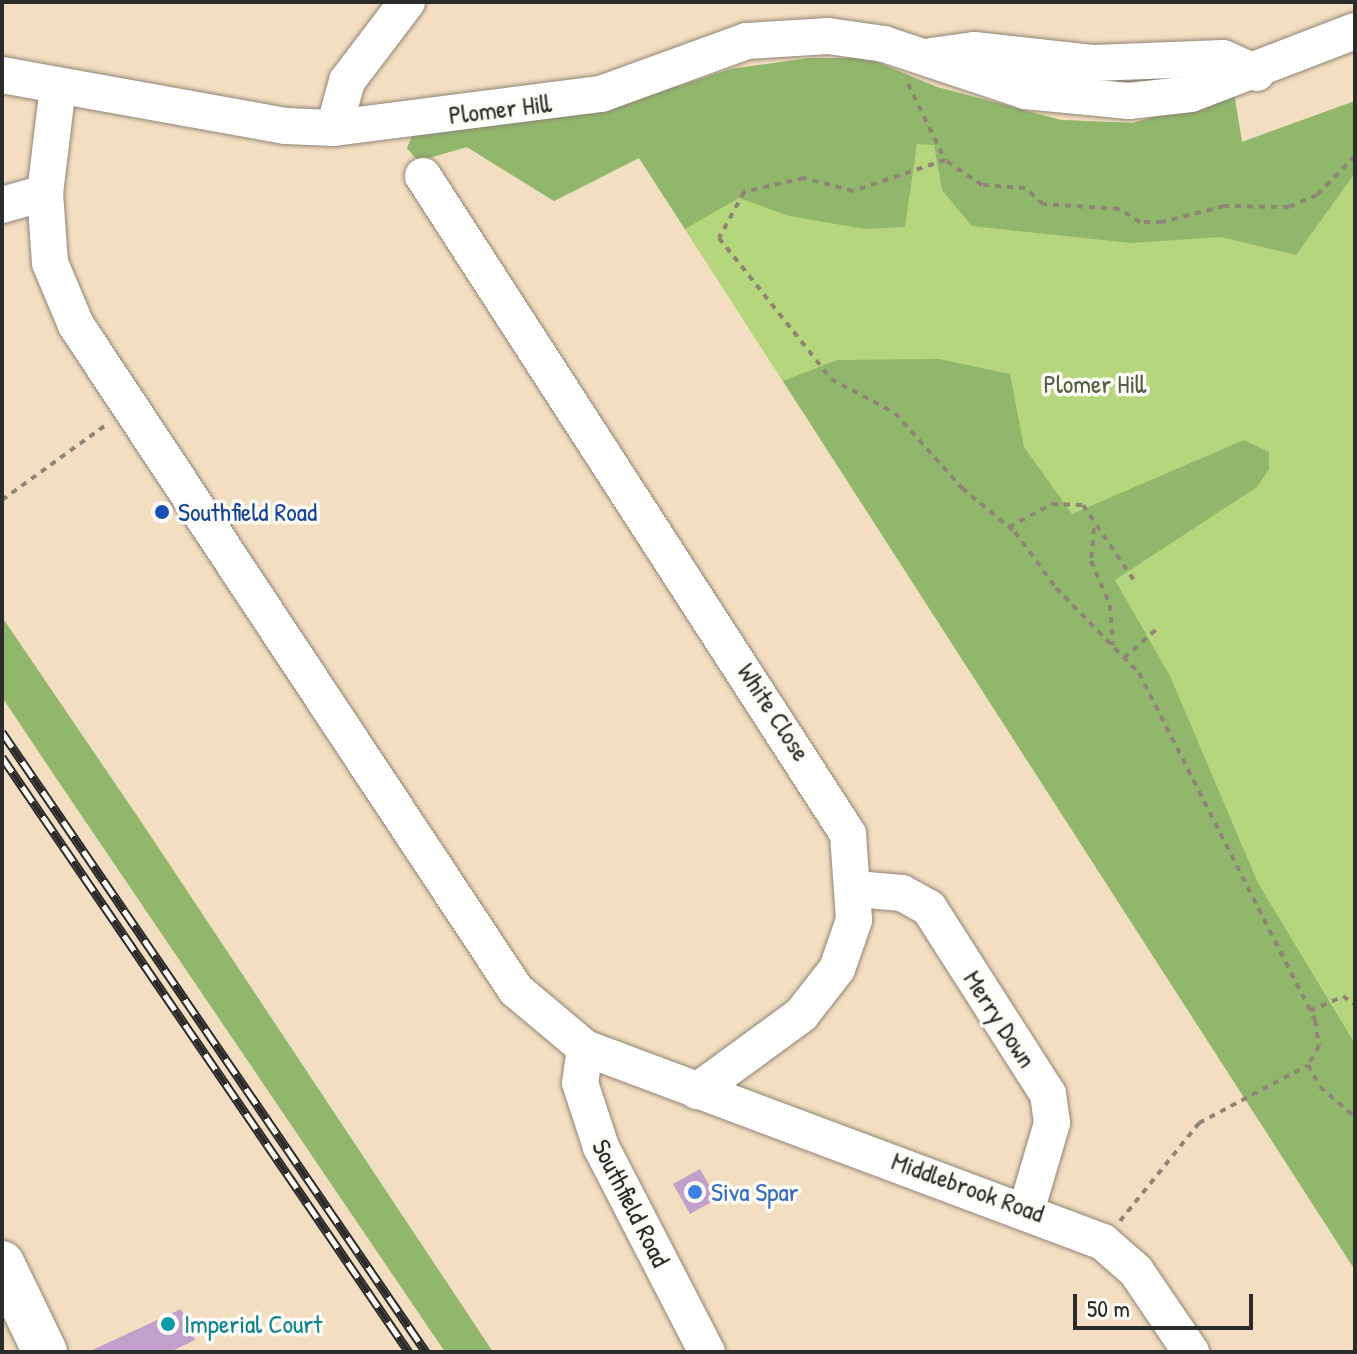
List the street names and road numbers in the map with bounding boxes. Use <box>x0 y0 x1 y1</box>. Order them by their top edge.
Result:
street label: Plomer Hill <box>447 87 553 131</box>
street label: White Close <box>731 657 817 767</box>
street label: Merry Down <box>957 965 1043 1073</box>
street label: Southfield Road <box>586 1134 676 1272</box>
street label: Middlebrook Road <box>888 1145 1048 1229</box>

